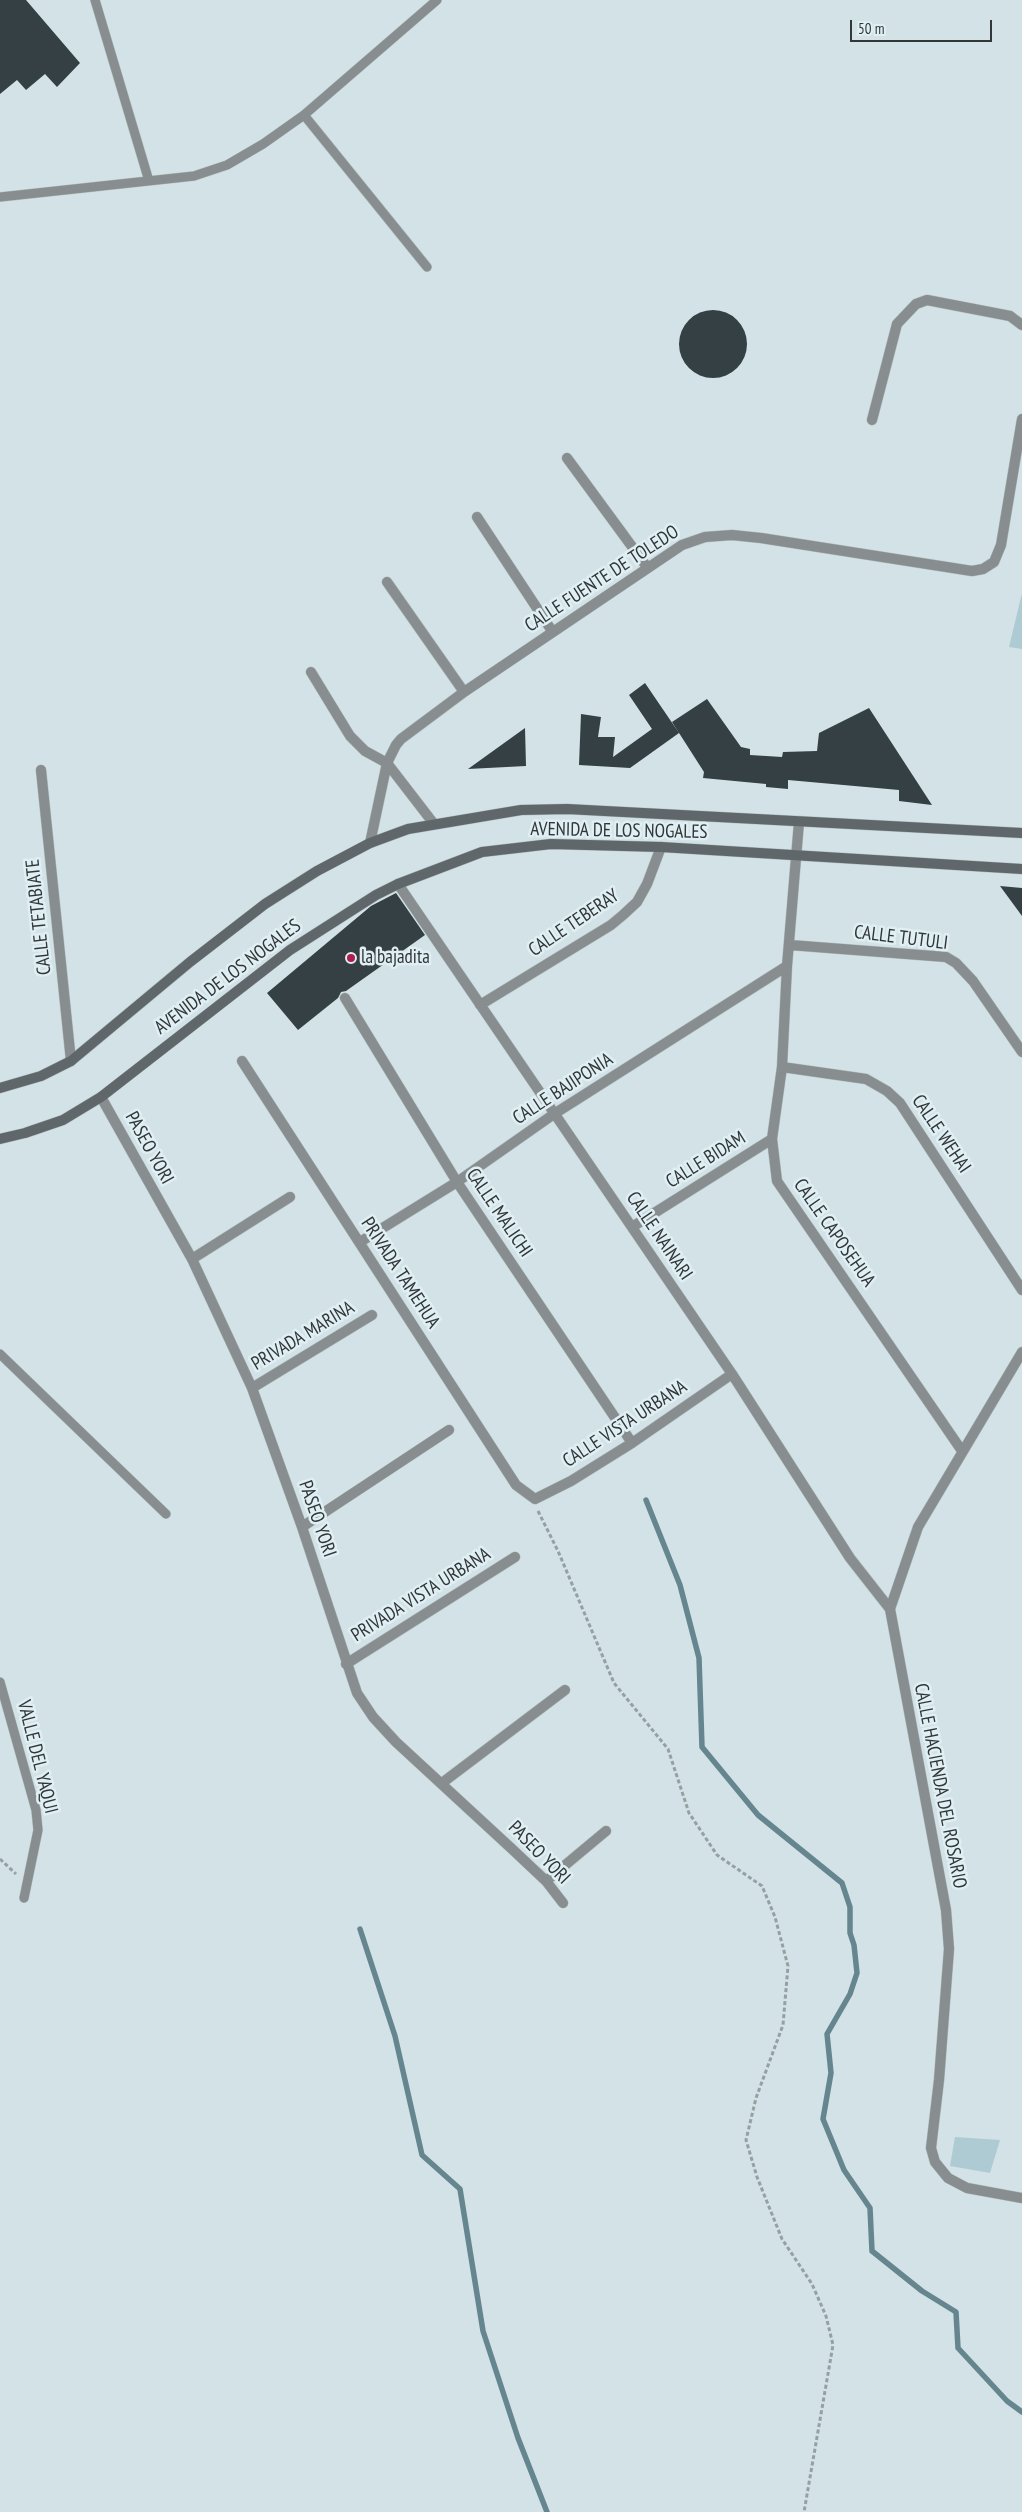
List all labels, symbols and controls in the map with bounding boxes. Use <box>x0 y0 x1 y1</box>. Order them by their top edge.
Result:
scale bar <box>852 10 994 42</box>
text: 50 m <box>858 19 884 38</box>
street label: CALLE FUENTE DE TOLEDO <box>521 521 683 637</box>
street label: AVENIDA DE LOS NOGALES <box>530 818 708 844</box>
street label: CALLE TETABIATE <box>22 858 56 976</box>
street label: CALLE TEBERAY <box>524 884 624 962</box>
street label: AVENIDA DE LOS NOGALES <box>150 915 306 1039</box>
street label: CALLE TUTULI <box>853 921 949 955</box>
place label: la bajadita <box>361 947 430 969</box>
marker: la bajadita <box>345 952 357 964</box>
street label: CALLE BAJIPONIA <box>509 1048 617 1130</box>
street label: CALLE WEHAI <box>906 1090 976 1178</box>
street label: PASEO YORI <box>120 1108 178 1188</box>
street label: CALLE BIDAM <box>662 1127 750 1193</box>
street label: CALLE MALICHI <box>461 1164 537 1262</box>
street label: CALLE CAPOSEHUA <box>788 1175 880 1291</box>
street label: CALLE NAINARI <box>621 1188 697 1284</box>
street label: PRIVADA TAMEHUA <box>356 1213 444 1333</box>
street label: PRIVADA MARINA <box>248 1296 358 1376</box>
street label: CALLE VISTA URBANA <box>559 1375 691 1473</box>
street label: PASEO YORI <box>293 1478 341 1560</box>
street label: PRIVADA VISTA URBANA <box>347 1543 495 1647</box>
street label: CALLE HACIENDA DEL ROSARIO <box>909 1682 971 1890</box>
street label: VALLE DEL YAQUI <box>12 1698 62 1816</box>
street label: PASEO YORI <box>503 1817 575 1889</box>

